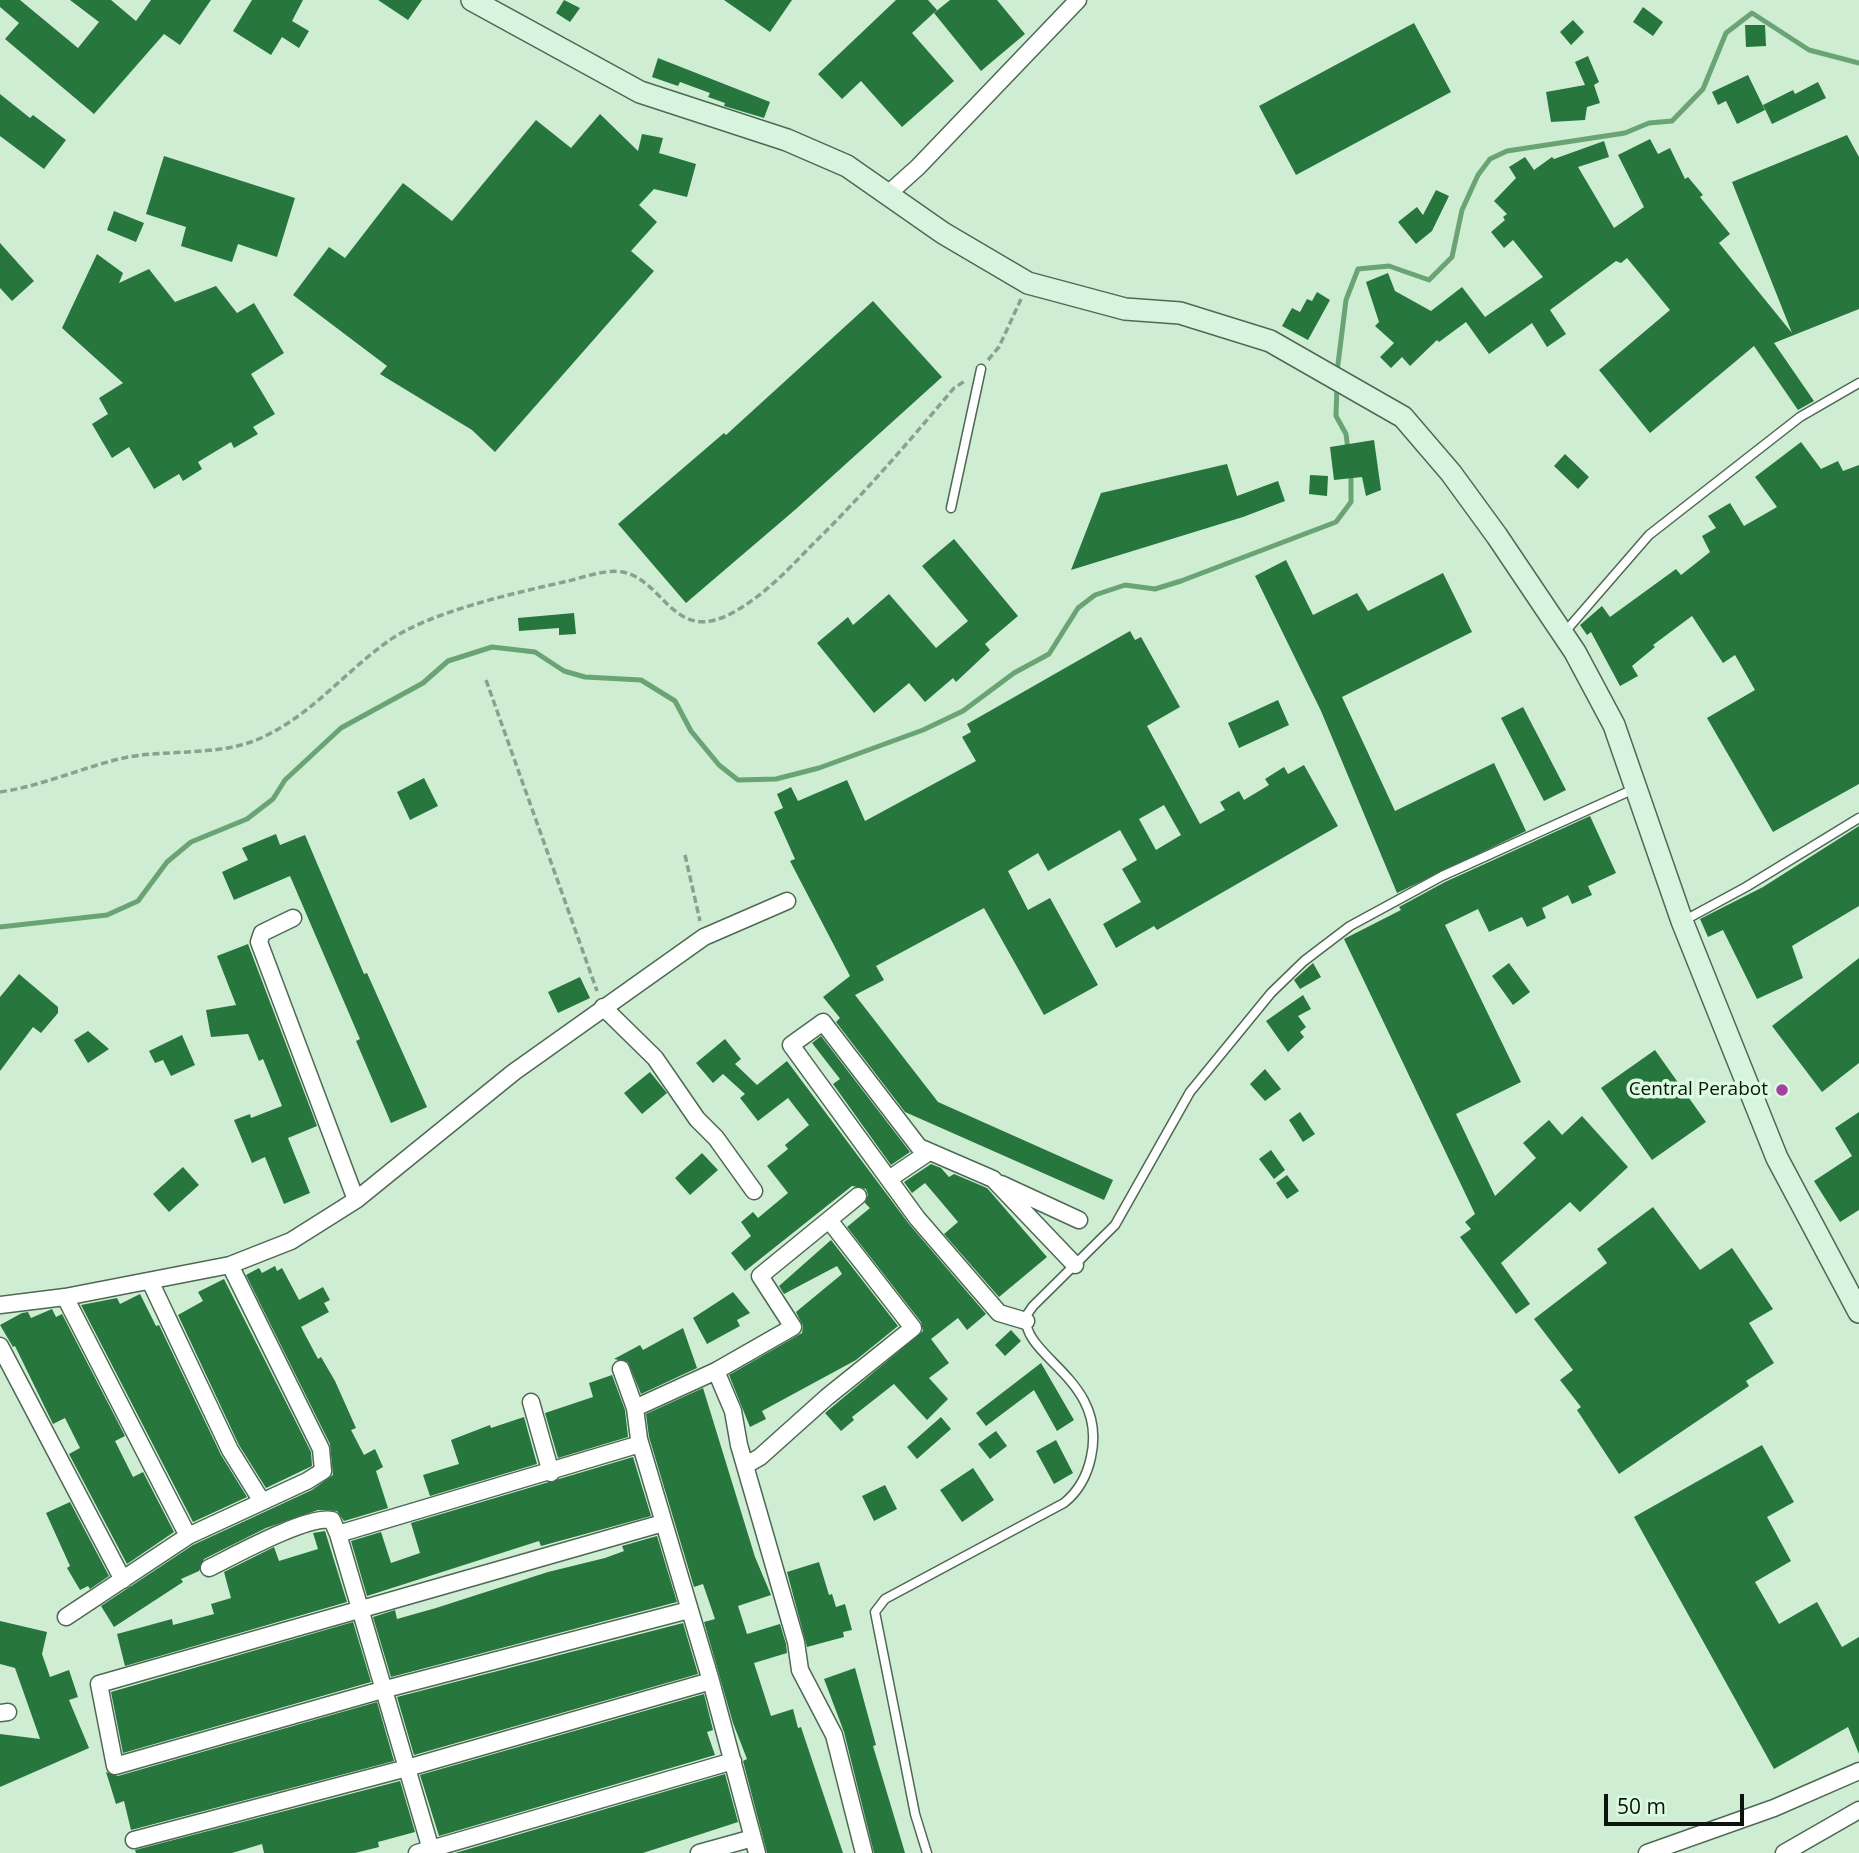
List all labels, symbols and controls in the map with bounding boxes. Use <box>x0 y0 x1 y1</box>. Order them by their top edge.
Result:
place label: Central Perabot <box>1629 1079 1768 1101</box>
marker: Central Perabot <box>1774 1082 1790 1098</box>
scale bar <box>1607 1780 1747 1824</box>
text: 50 m <box>1617 1792 1666 1820</box>

